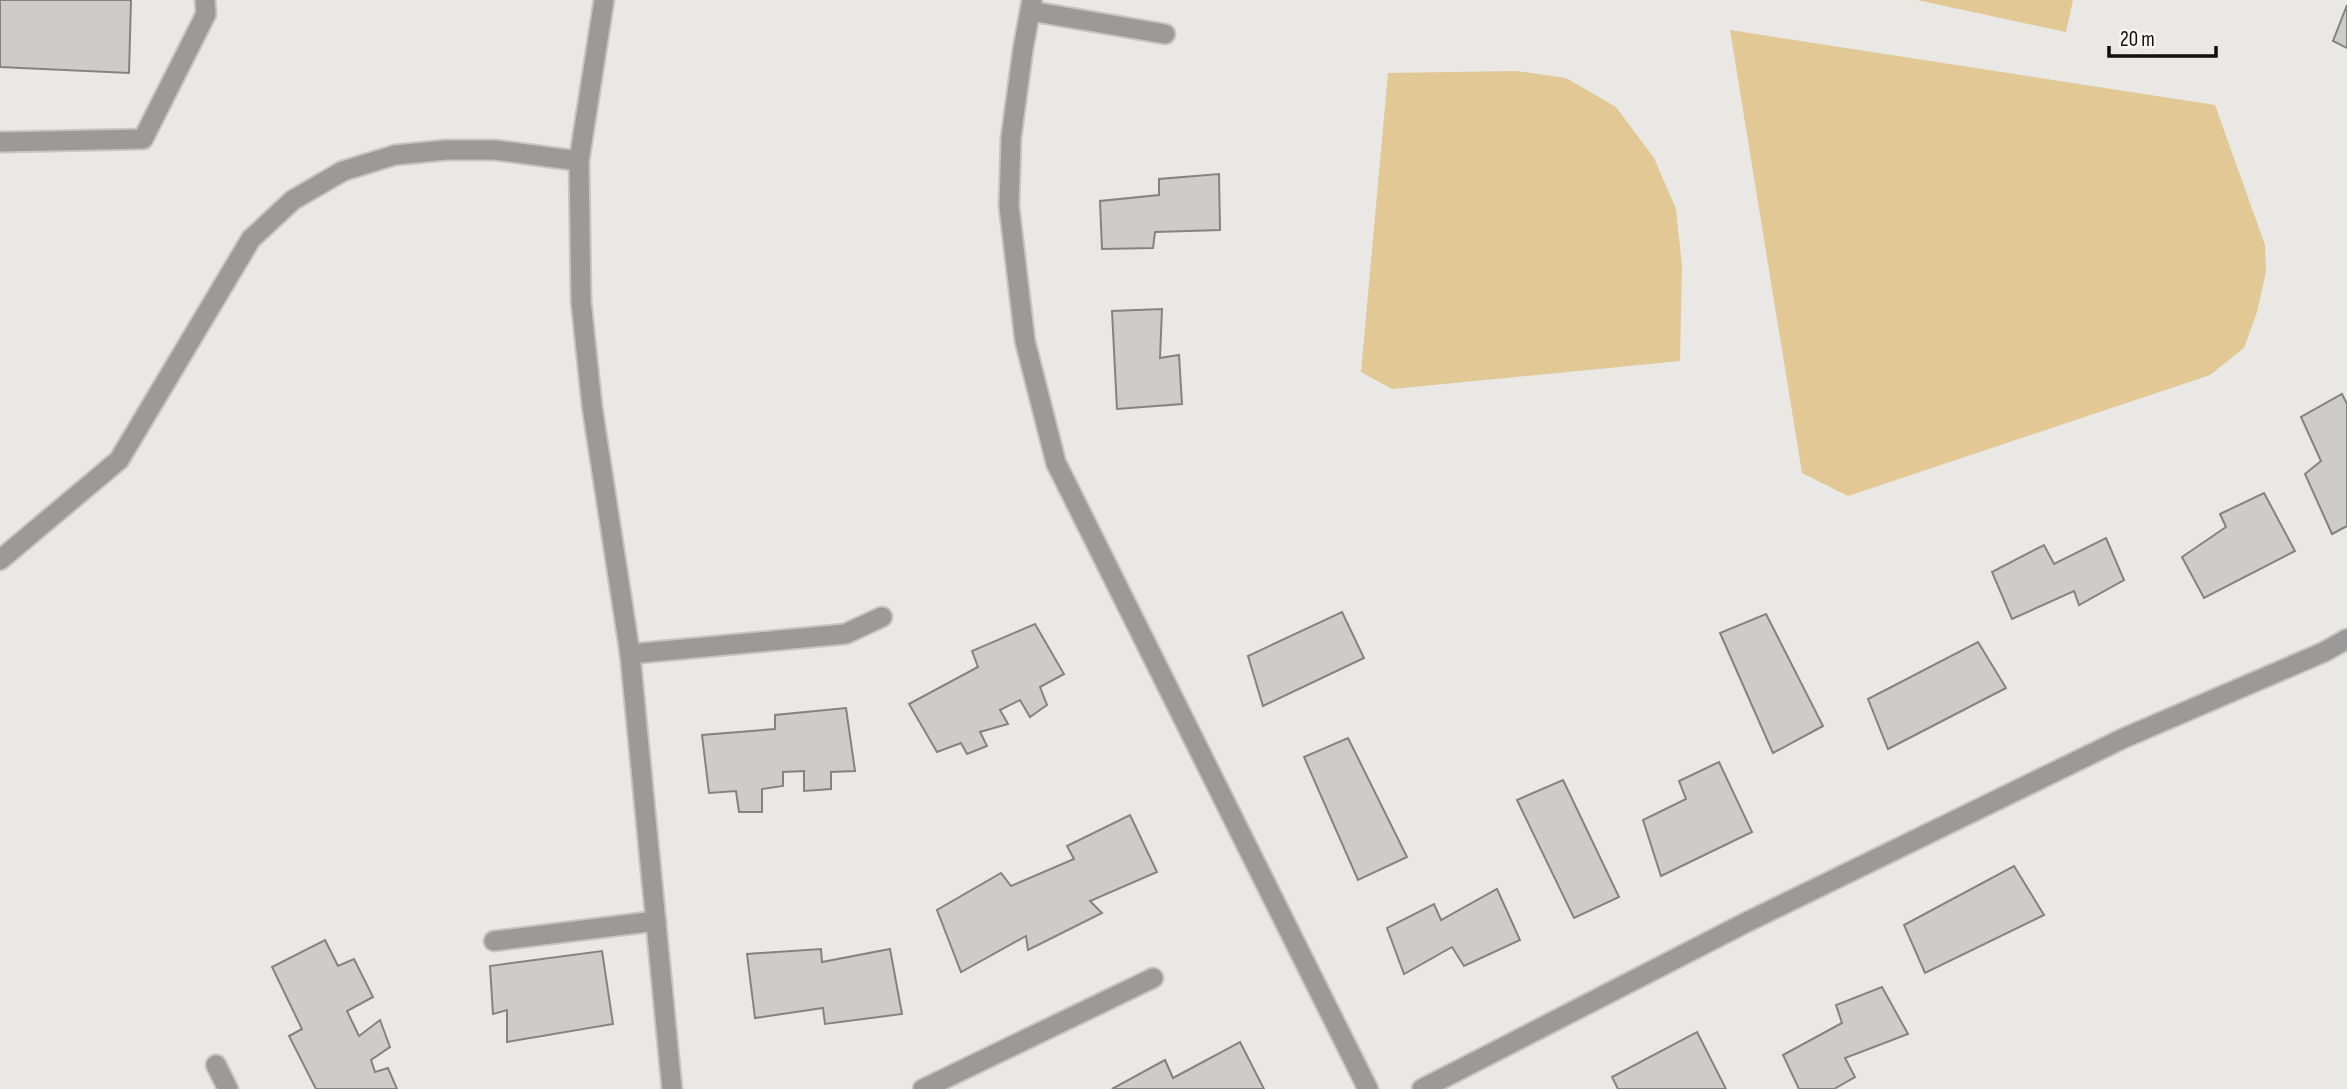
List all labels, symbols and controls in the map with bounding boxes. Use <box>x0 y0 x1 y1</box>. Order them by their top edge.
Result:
scale bar <box>2109 14 2216 58</box>
text: 20 m <box>2120 27 2155 52</box>

